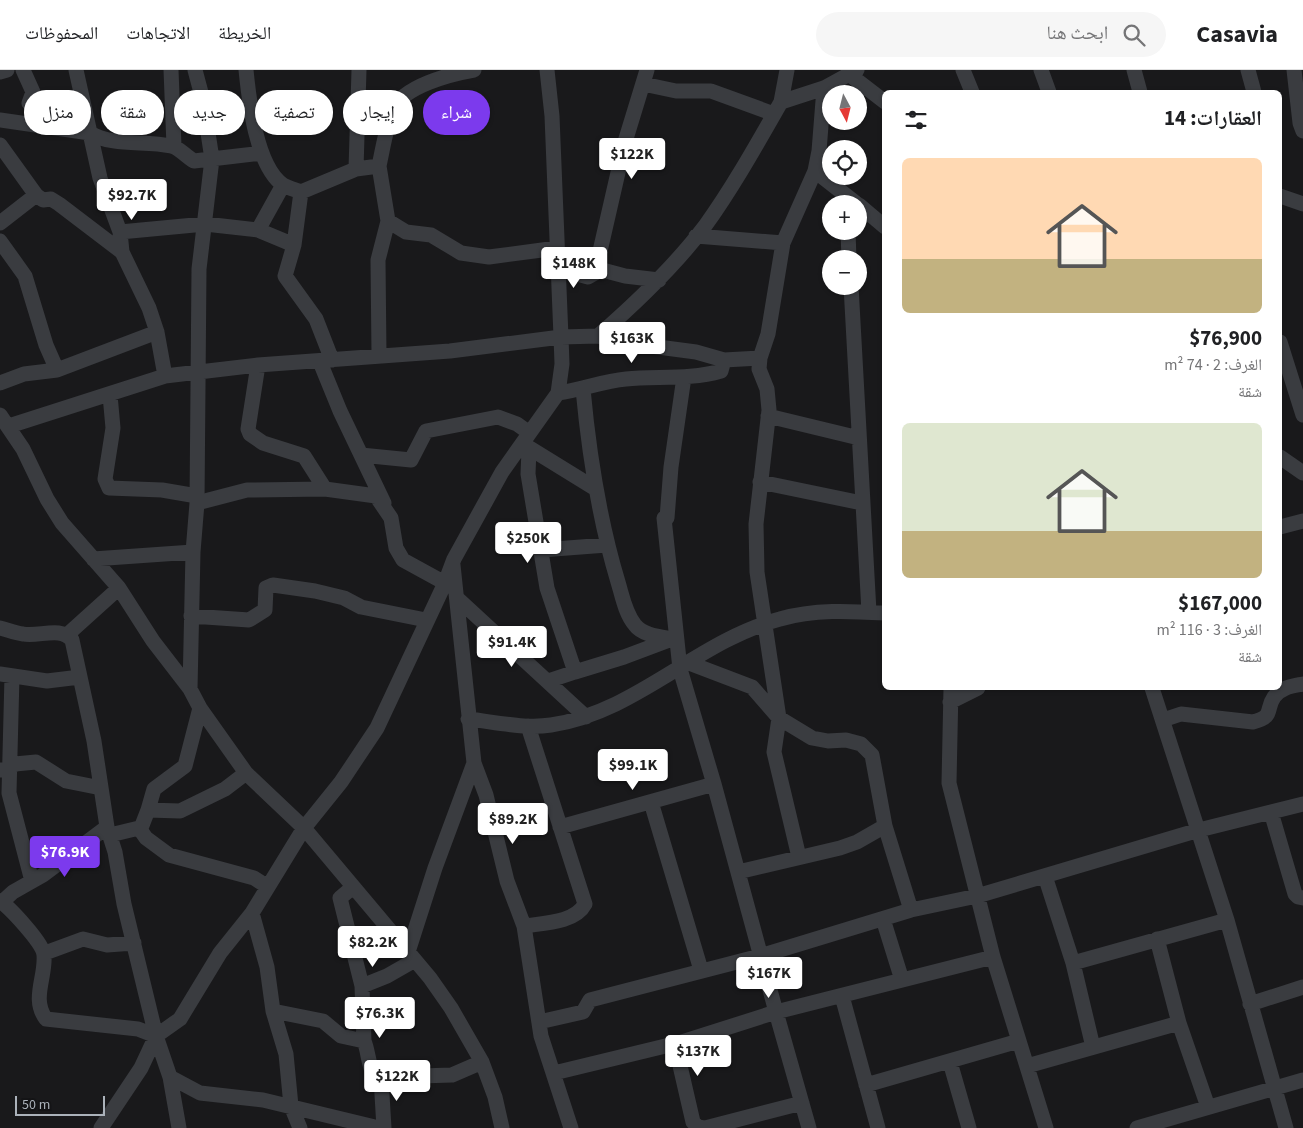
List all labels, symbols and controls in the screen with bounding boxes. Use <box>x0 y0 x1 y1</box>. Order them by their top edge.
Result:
search box <box>816 12 1166 57</box>
text: Casavia <box>1196 17 1278 52</box>
text: ابحث هنا <box>1047 20 1108 47</box>
text: المحفوظات <box>25 21 98 46</box>
text: الاتجاهات <box>126 21 190 46</box>
text: الخريطة <box>218 21 271 46</box>
icon: search <box>1120 21 1148 49</box>
north arrow <box>822 85 868 130</box>
map controls <box>822 85 867 295</box>
chip: منزل <box>24 90 91 135</box>
chip: شقة <box>101 90 164 135</box>
chip: جديد <box>174 90 245 135</box>
chip: تصفية <box>255 90 333 135</box>
chip: إيجار <box>343 90 413 135</box>
chip: شراء <box>423 90 490 135</box>
text: العقارات: 14 <box>1164 103 1262 133</box>
icon: filters <box>902 106 930 134</box>
pin: $122K <box>597 138 667 180</box>
button: locate <box>822 140 867 185</box>
text: $122K <box>610 143 654 165</box>
pin: $92.7K <box>91 178 173 221</box>
text: $92.7K <box>108 184 156 206</box>
icon: home <box>1037 191 1127 281</box>
button: + <box>822 195 867 240</box>
pin: $148K <box>539 246 609 289</box>
button: − <box>822 250 867 295</box>
text: $148K <box>552 252 596 274</box>
pin: $163K <box>597 322 667 364</box>
text: $76,900 <box>1189 323 1262 353</box>
text: $163K <box>610 327 654 349</box>
text: الغرف: 2 · 74 m² <box>1164 354 1262 376</box>
text: شقة <box>1238 381 1262 403</box>
icon: home <box>1037 456 1127 546</box>
pin: $250K <box>493 522 563 564</box>
text: $250K <box>506 527 550 549</box>
text: $167,000 <box>1178 588 1262 618</box>
text: الغرف: 3 · 116 m² <box>1156 619 1262 641</box>
pin: $91.4K <box>471 626 553 668</box>
text: $91.4K <box>488 631 536 653</box>
text: شقة <box>1238 646 1262 668</box>
pin: $99.1K <box>592 748 674 791</box>
text: $99.1K <box>609 754 657 776</box>
pin: $89.2K <box>472 802 554 845</box>
text: $89.2K <box>489 808 537 830</box>
pin: $76.9K <box>24 836 106 878</box>
text: $76.9K <box>41 841 89 863</box>
pin: $82.2K <box>332 926 414 968</box>
text: $82.2K <box>349 931 397 953</box>
pin: $167K <box>734 956 804 999</box>
text: $167K <box>747 962 791 984</box>
pin: $76.3K <box>339 996 421 1039</box>
text: $76.3K <box>356 1002 404 1024</box>
pin: $137K <box>663 1034 733 1077</box>
text: $137K <box>676 1040 720 1062</box>
pin: $122K <box>362 1060 432 1102</box>
text: $122K <box>375 1065 419 1087</box>
scale bar <box>15 1093 105 1116</box>
text: 50 m <box>22 1095 50 1115</box>

